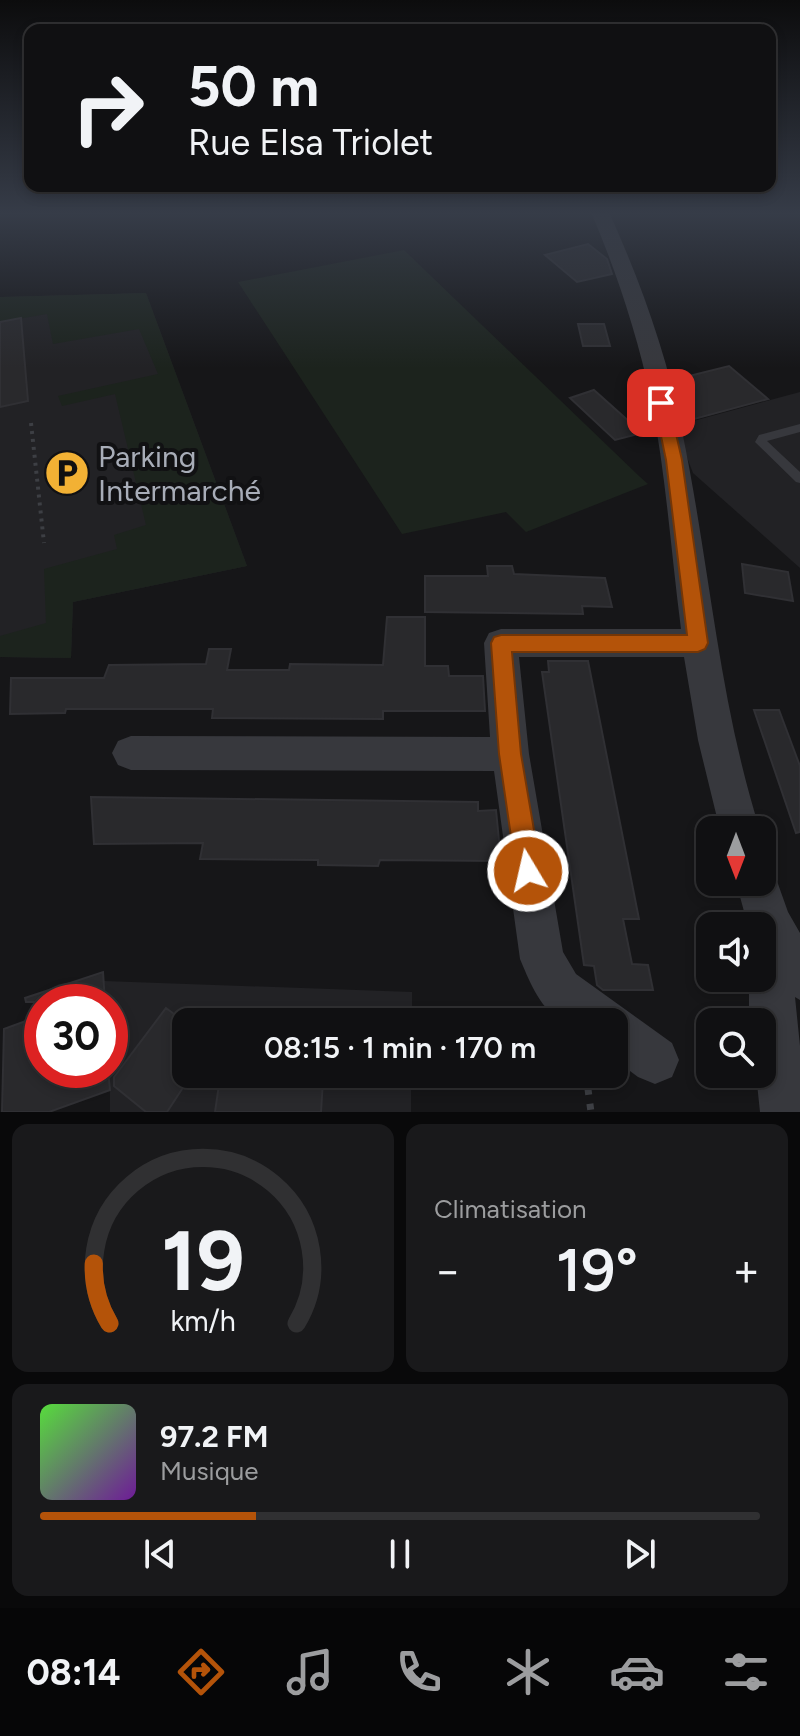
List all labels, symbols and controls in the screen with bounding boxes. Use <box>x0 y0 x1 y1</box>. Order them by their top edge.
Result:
text: 50 m <box>188 53 319 120</box>
icon: right <box>56 56 160 160</box>
text: Rue Elsa Triolet <box>188 121 433 164</box>
pin <box>627 369 695 437</box>
icon: arrive <box>639 381 683 425</box>
place label: Parking Intermarché <box>98 438 261 509</box>
parking icon: Parking Intermarché <box>43 449 91 497</box>
north arrow <box>696 816 776 896</box>
map controls <box>696 816 776 1088</box>
position arrow <box>486 829 570 913</box>
button: sound <box>696 912 776 992</box>
speed limit sign: 30 <box>24 984 128 1088</box>
button: search <box>696 1008 776 1088</box>
text: 08:15 · 1 min · 170 m <box>264 1029 536 1066</box>
text: Climatisation <box>434 1193 587 1225</box>
text: 19 <box>161 1211 245 1311</box>
text: 19° <box>556 1234 638 1306</box>
text: − <box>434 1244 461 1297</box>
text: + <box>733 1244 760 1297</box>
text: km/h <box>170 1304 236 1338</box>
text: 97.2 FM <box>160 1418 268 1455</box>
text: Musique <box>160 1455 258 1487</box>
icon: previous <box>138 1532 182 1576</box>
icon: pause <box>378 1532 422 1576</box>
icon: next <box>618 1532 662 1576</box>
icon: directions <box>173 1644 229 1700</box>
icon: music <box>282 1644 338 1700</box>
icon: phone <box>391 1644 447 1700</box>
icon: climate <box>500 1644 556 1700</box>
icon: car <box>609 1644 665 1700</box>
icon: filters <box>718 1644 774 1700</box>
text: 08:14 <box>26 1651 121 1694</box>

